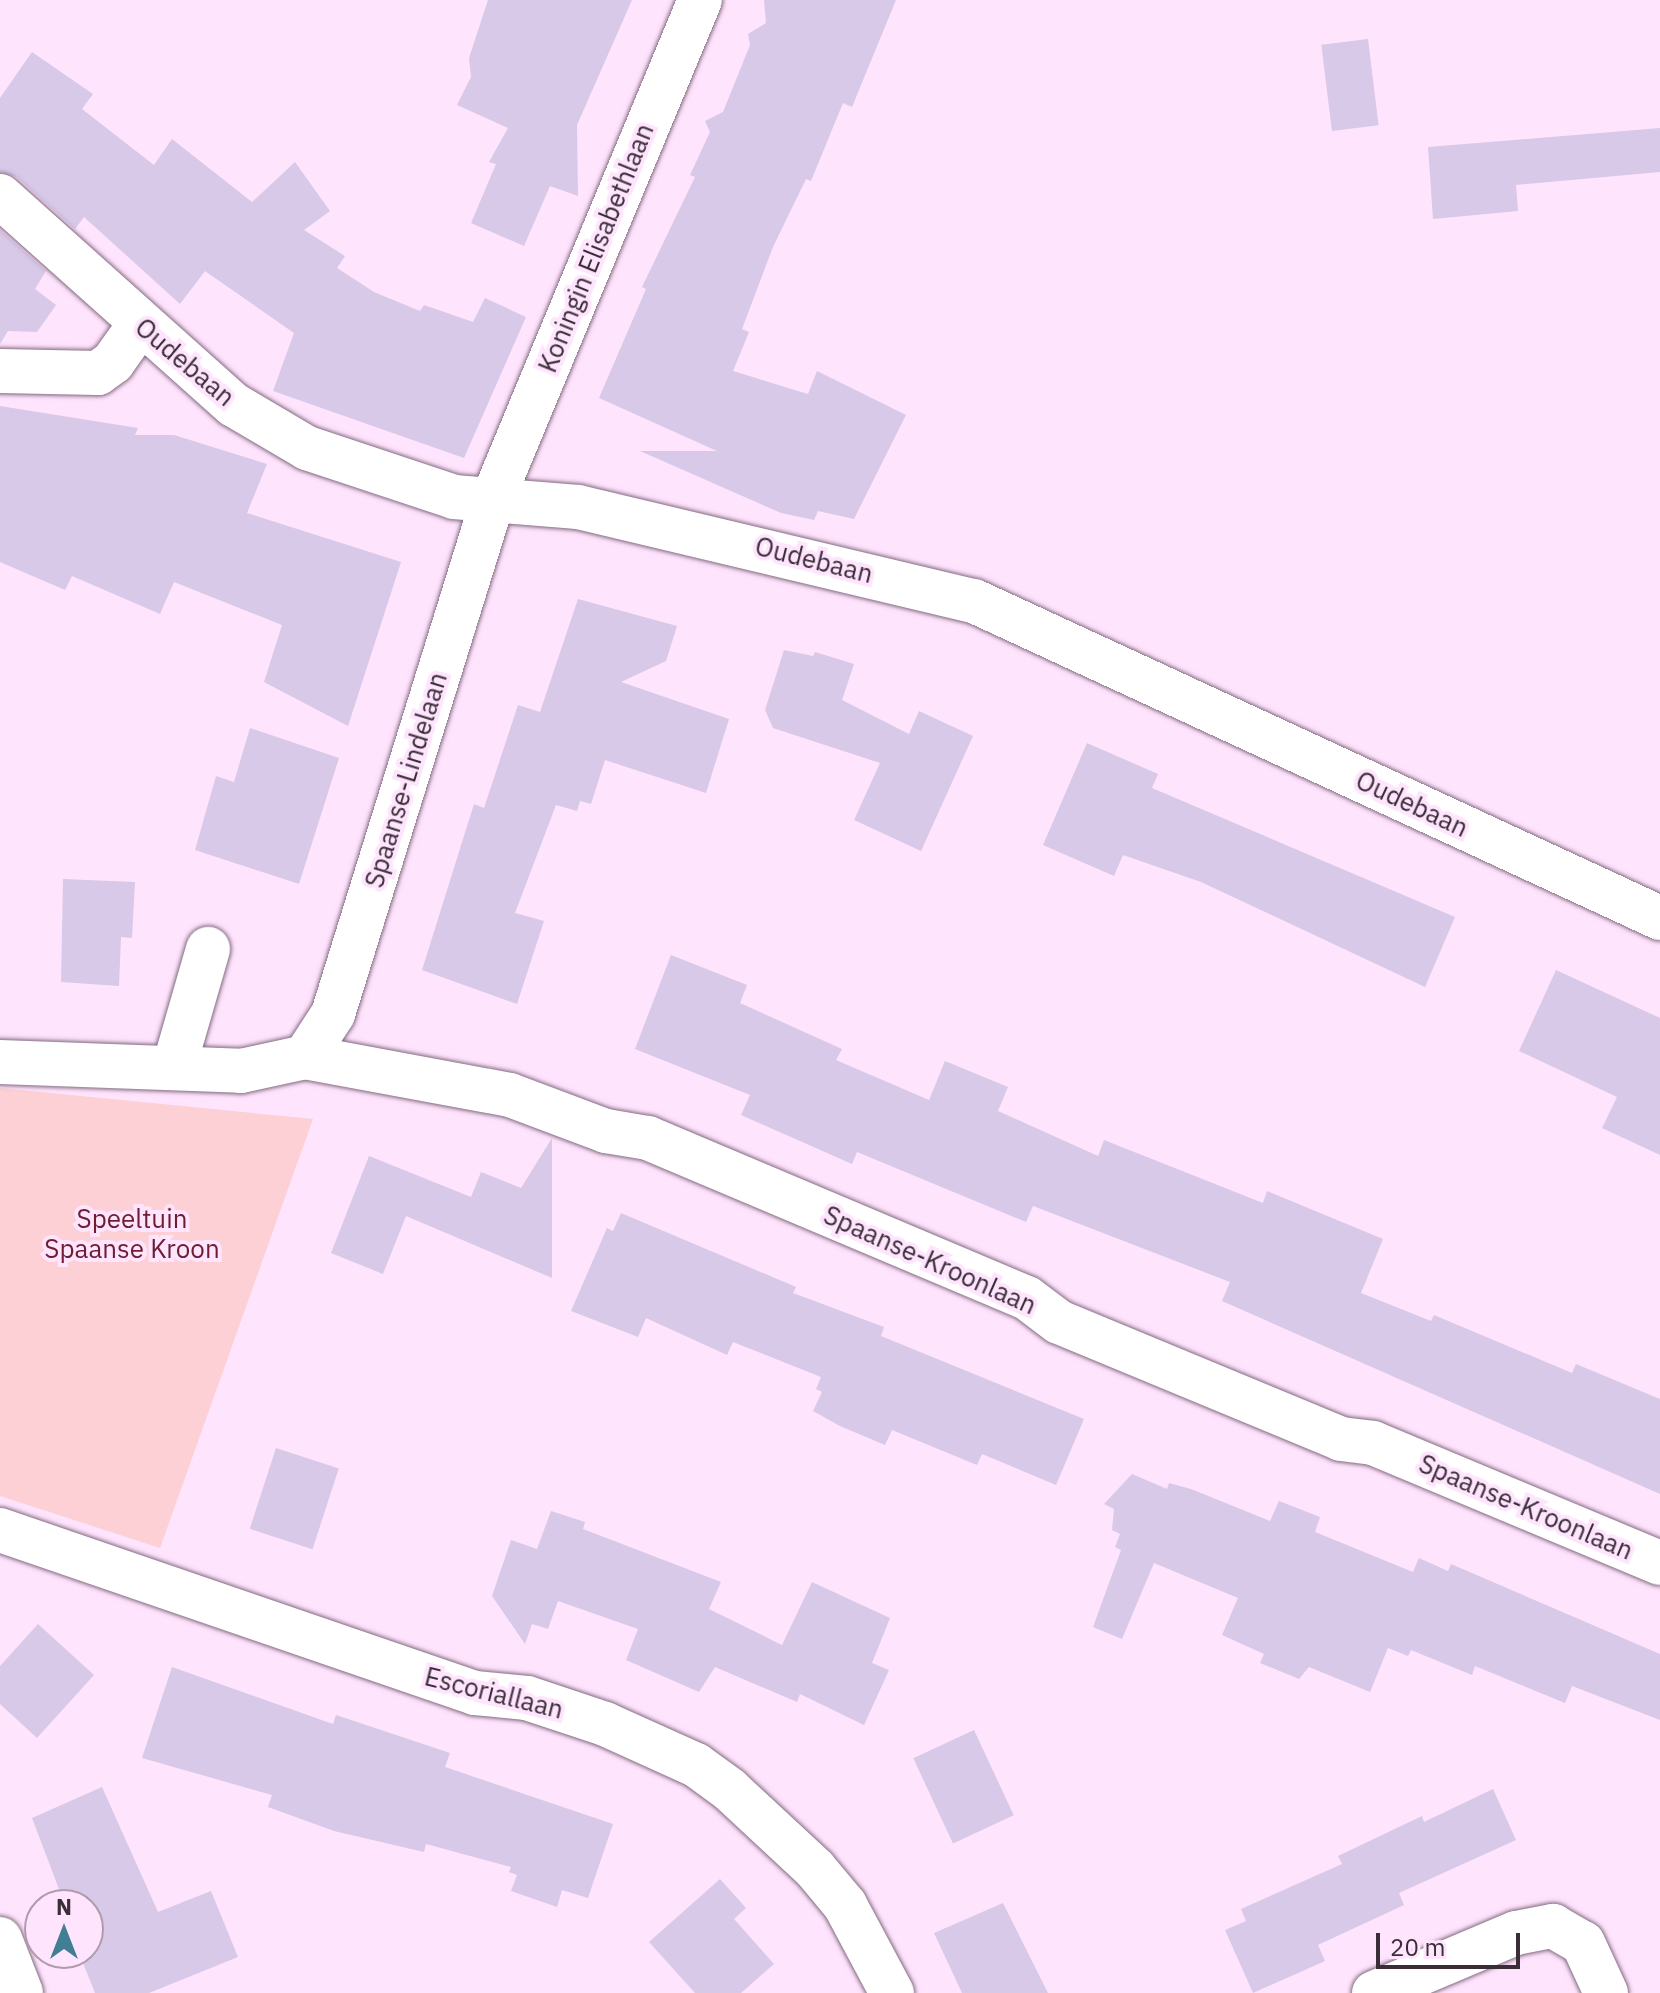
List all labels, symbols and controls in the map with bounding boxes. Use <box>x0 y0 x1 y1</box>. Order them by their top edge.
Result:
street label: Koningin Elisabethlaan <box>532 119 660 377</box>
street label: Oudebaan <box>129 311 241 413</box>
street label: Oudebaan <box>752 530 876 590</box>
street label: Spaanse-Lindelaan <box>358 669 454 891</box>
street label: Oudebaan <box>1351 764 1473 844</box>
street label: Spaanse-Kroonlaan <box>819 1199 1041 1321</box>
park label: Speeltuin Spaanse Kroon <box>44 1203 220 1264</box>
street label: Spaanse-Kroonlaan <box>1414 1448 1638 1566</box>
street label: Escoriallaan <box>421 1661 567 1725</box>
north arrow <box>24 1889 104 1969</box>
text: N <box>56 1892 72 1921</box>
scale bar <box>1380 1917 1524 1967</box>
text: 20 m <box>1390 1931 1445 1963</box>

